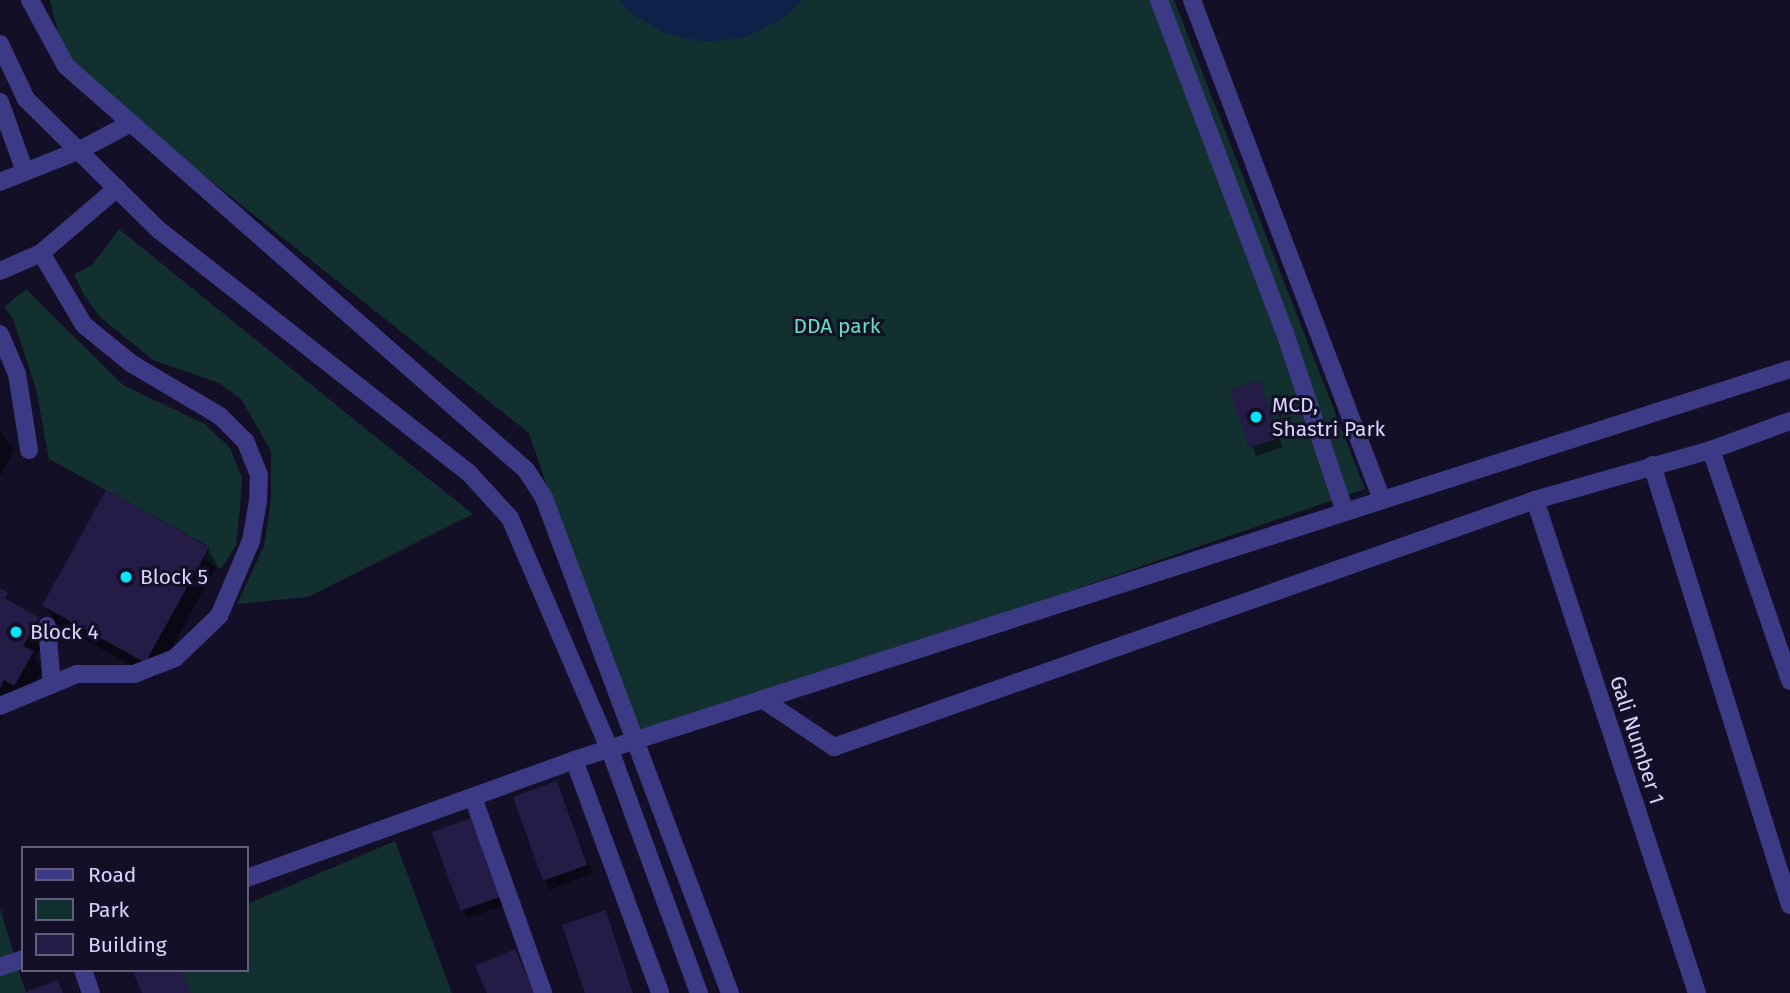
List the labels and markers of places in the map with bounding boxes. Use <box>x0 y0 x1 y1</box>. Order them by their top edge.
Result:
place label: MCD, Shastri Park <box>1272 392 1385 442</box>
marker: MCD, Shastri Park <box>1246 407 1266 427</box>
place label: Block 5 <box>140 564 208 590</box>
marker: Block 5 <box>118 569 134 585</box>
place label: Block 4 <box>30 619 99 645</box>
marker: Block 4 <box>8 624 24 640</box>

